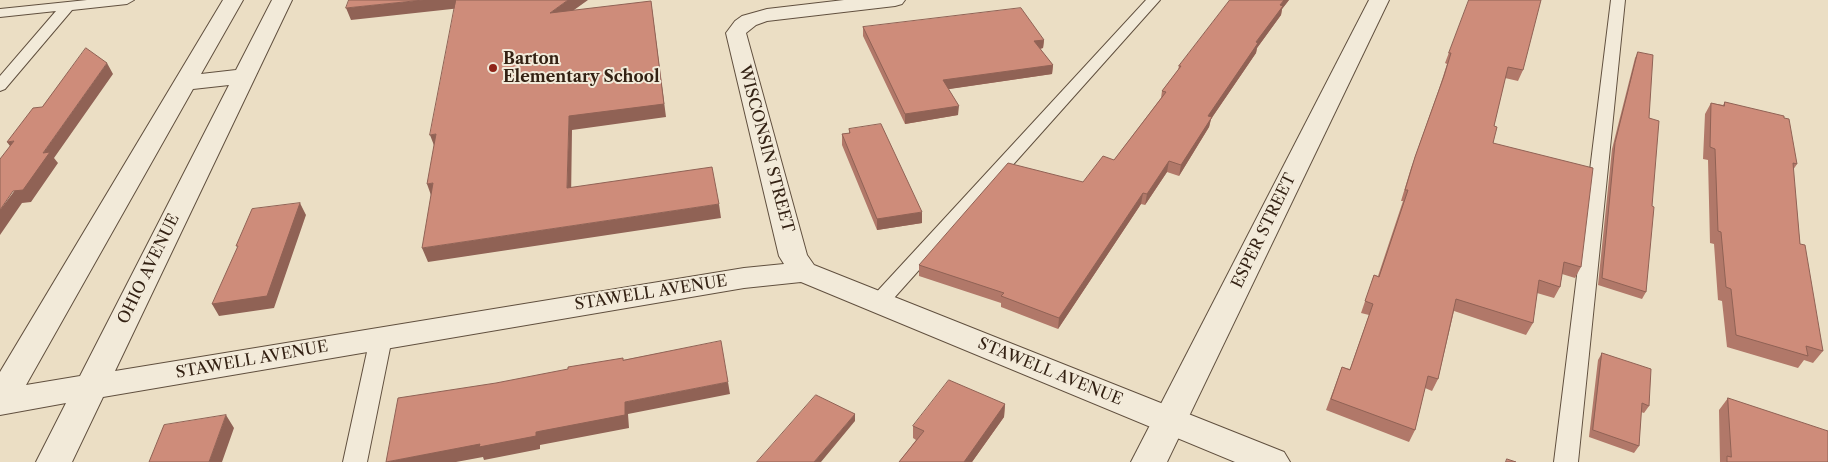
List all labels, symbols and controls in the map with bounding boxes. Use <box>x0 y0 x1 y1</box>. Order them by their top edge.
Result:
place label: Barton Elementary School <box>503 49 660 87</box>
marker: Barton Elementary School <box>487 62 499 74</box>
street label: WISCONSIN STREET <box>734 63 798 235</box>
street label: ESPER STREET <box>1228 170 1300 292</box>
street label: OHIO AVENUE <box>114 211 184 327</box>
street label: STAWELL AVENUE <box>573 271 729 315</box>
street label: STAWELL AVENUE <box>975 334 1125 410</box>
street label: STAWELL AVENUE <box>174 337 330 383</box>

